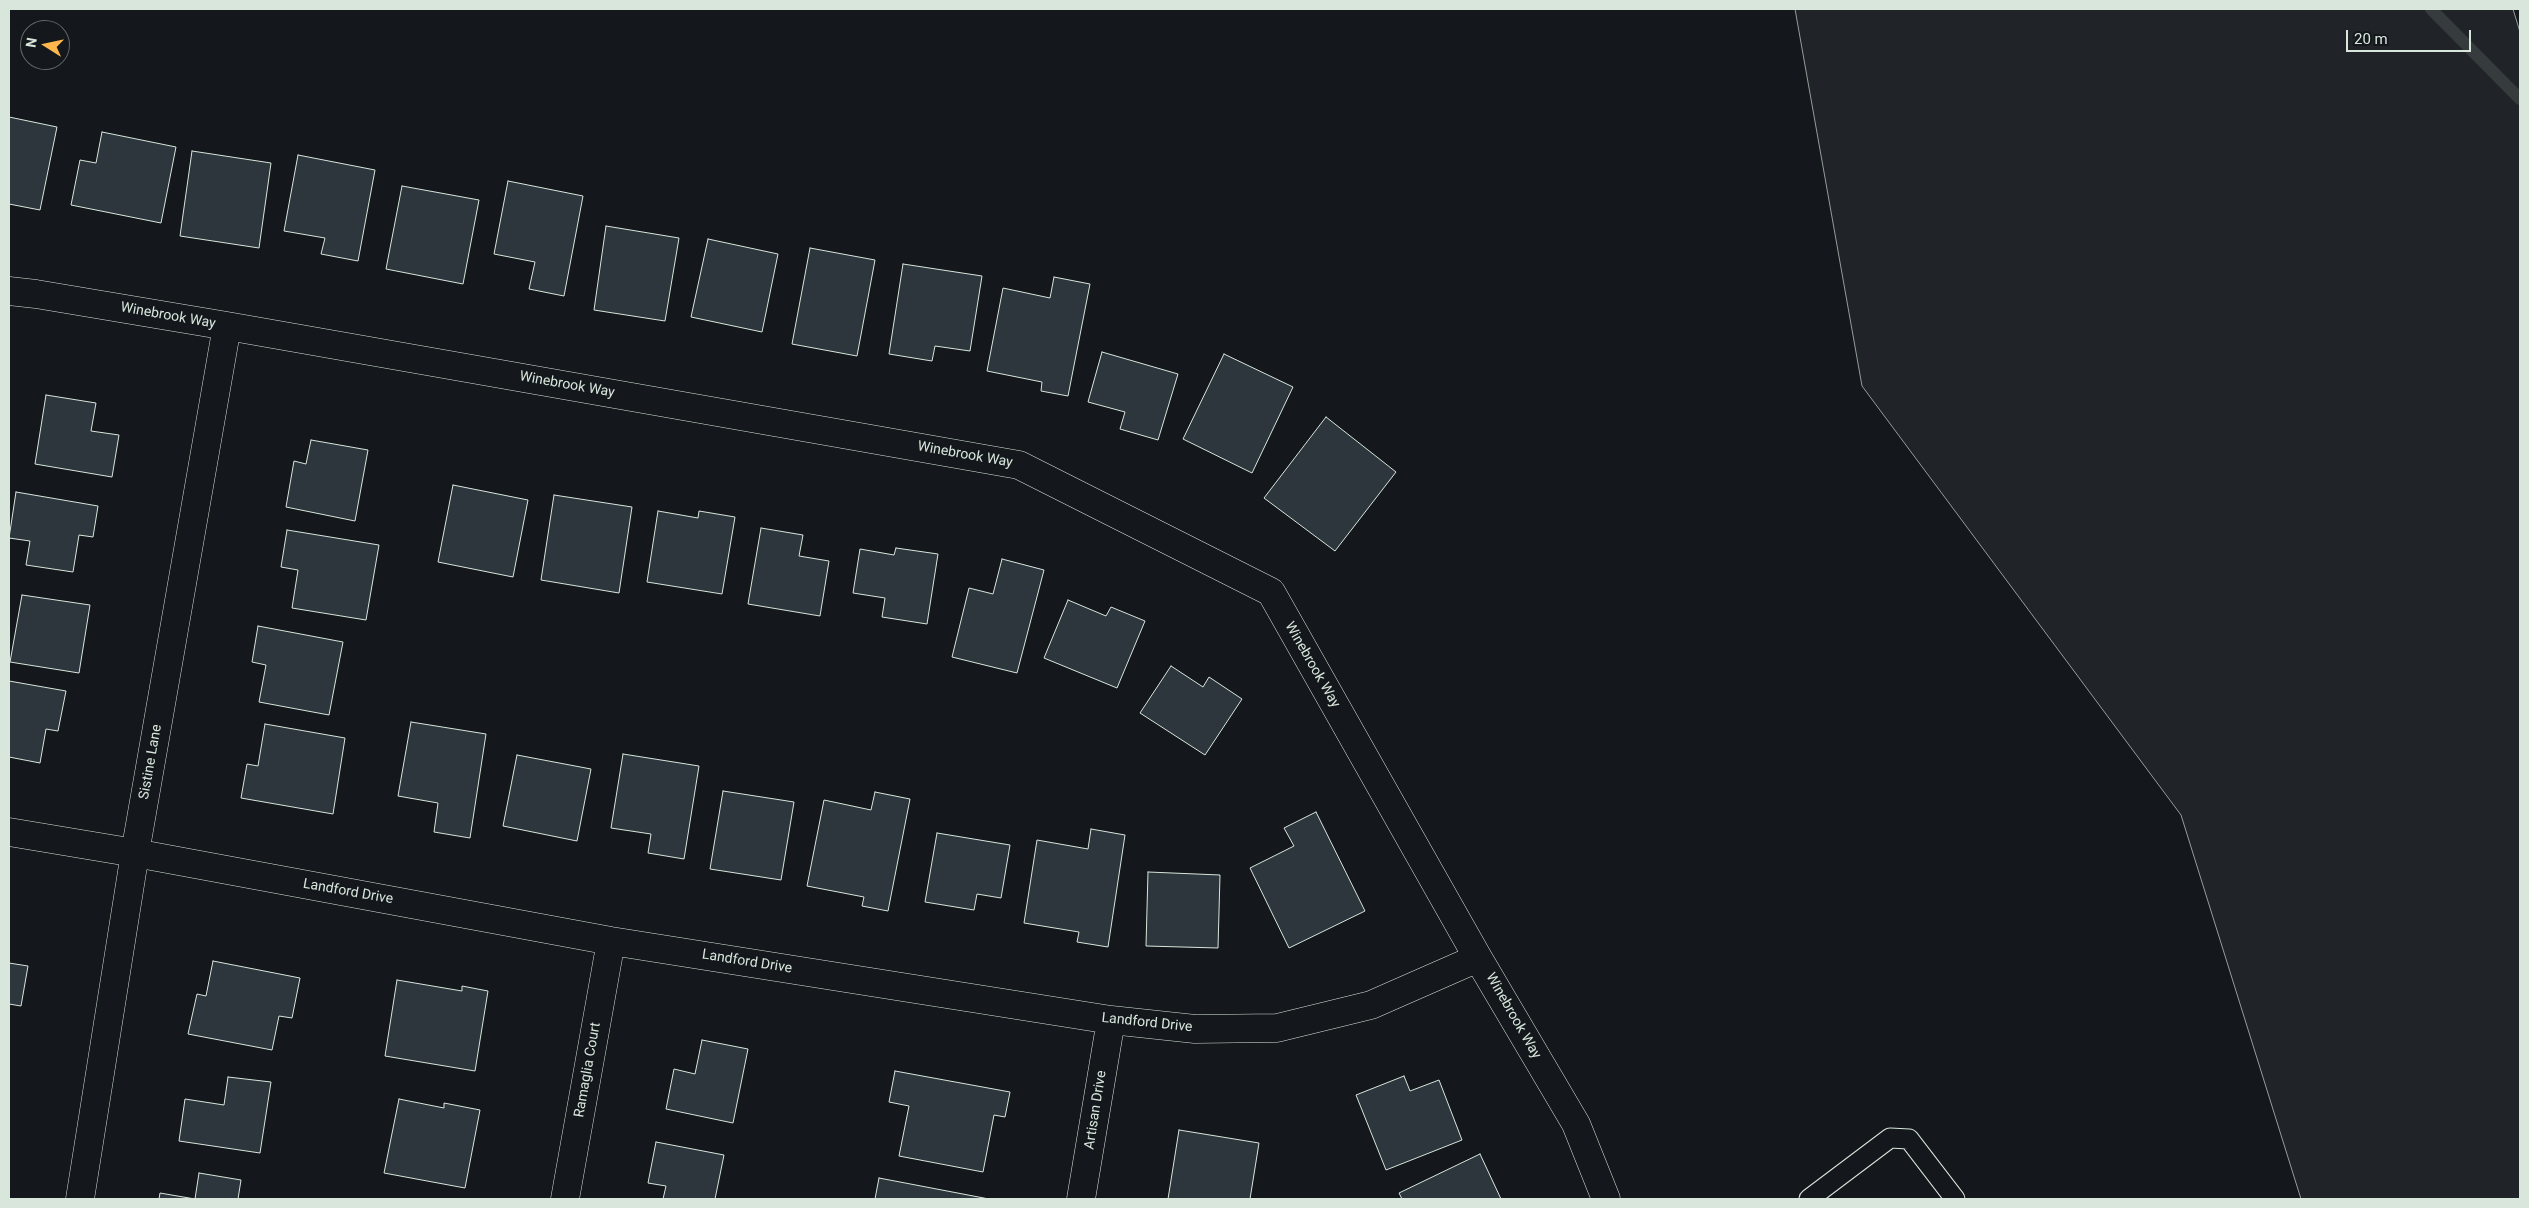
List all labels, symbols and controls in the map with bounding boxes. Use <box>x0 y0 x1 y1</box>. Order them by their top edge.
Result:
north arrow <box>20 20 70 70</box>
scale bar <box>2349 20 2474 52</box>
text: 20 m <box>2354 30 2388 48</box>
text: N <box>22 36 40 49</box>
street label: Winebrook Way <box>119 299 217 333</box>
street label: Winebrook Way <box>518 368 616 402</box>
street label: Winebrook Way <box>916 438 1014 472</box>
street label: Winebrook Way <box>1281 619 1343 711</box>
street label: Sistine Lane <box>136 723 166 801</box>
street label: Landford Drive <box>302 876 394 908</box>
street label: Landford Drive <box>701 947 793 977</box>
street label: Winebrook Way <box>1482 970 1544 1062</box>
street label: Landford Drive <box>1101 1010 1193 1036</box>
street label: Ramaglia Court <box>571 1021 605 1119</box>
street label: Artisan Drive <box>1081 1069 1111 1151</box>

